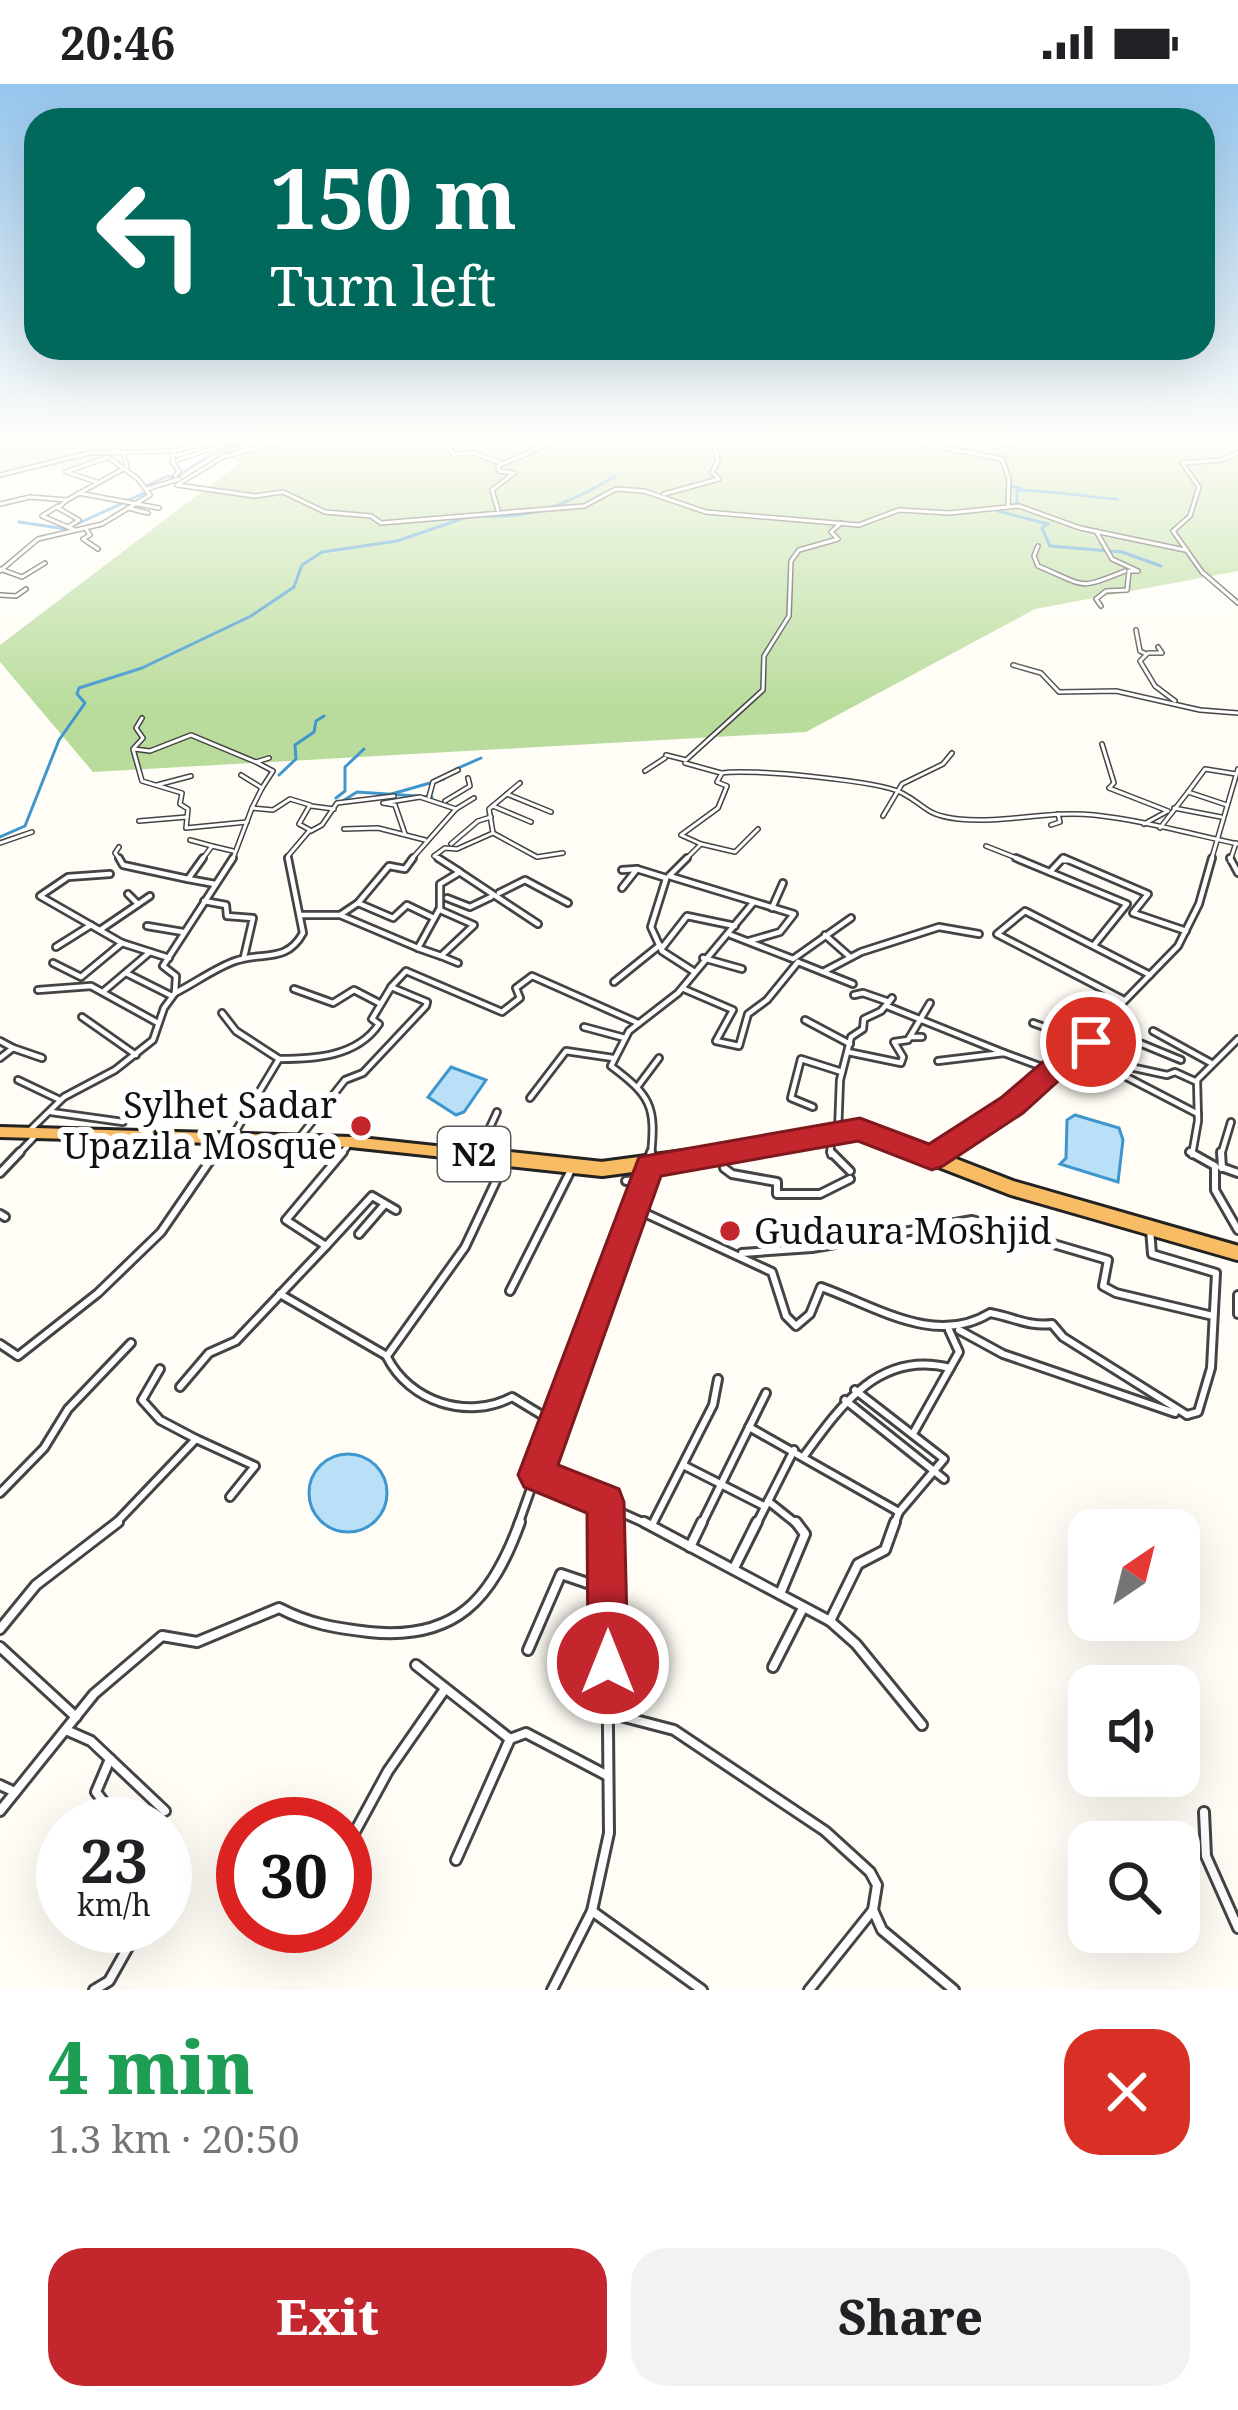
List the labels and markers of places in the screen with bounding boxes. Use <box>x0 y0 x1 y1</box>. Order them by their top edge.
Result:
pin <box>1040 991 1142 1093</box>
place label: Sylhet Sadar Upazila Mosque <box>63 1080 337 1170</box>
marker: Sylhet Sadar Upazila Mosque <box>348 1113 374 1139</box>
place label: Gudaura Moshjid <box>754 1206 1052 1255</box>
marker: Gudaura Moshjid <box>717 1218 743 1244</box>

